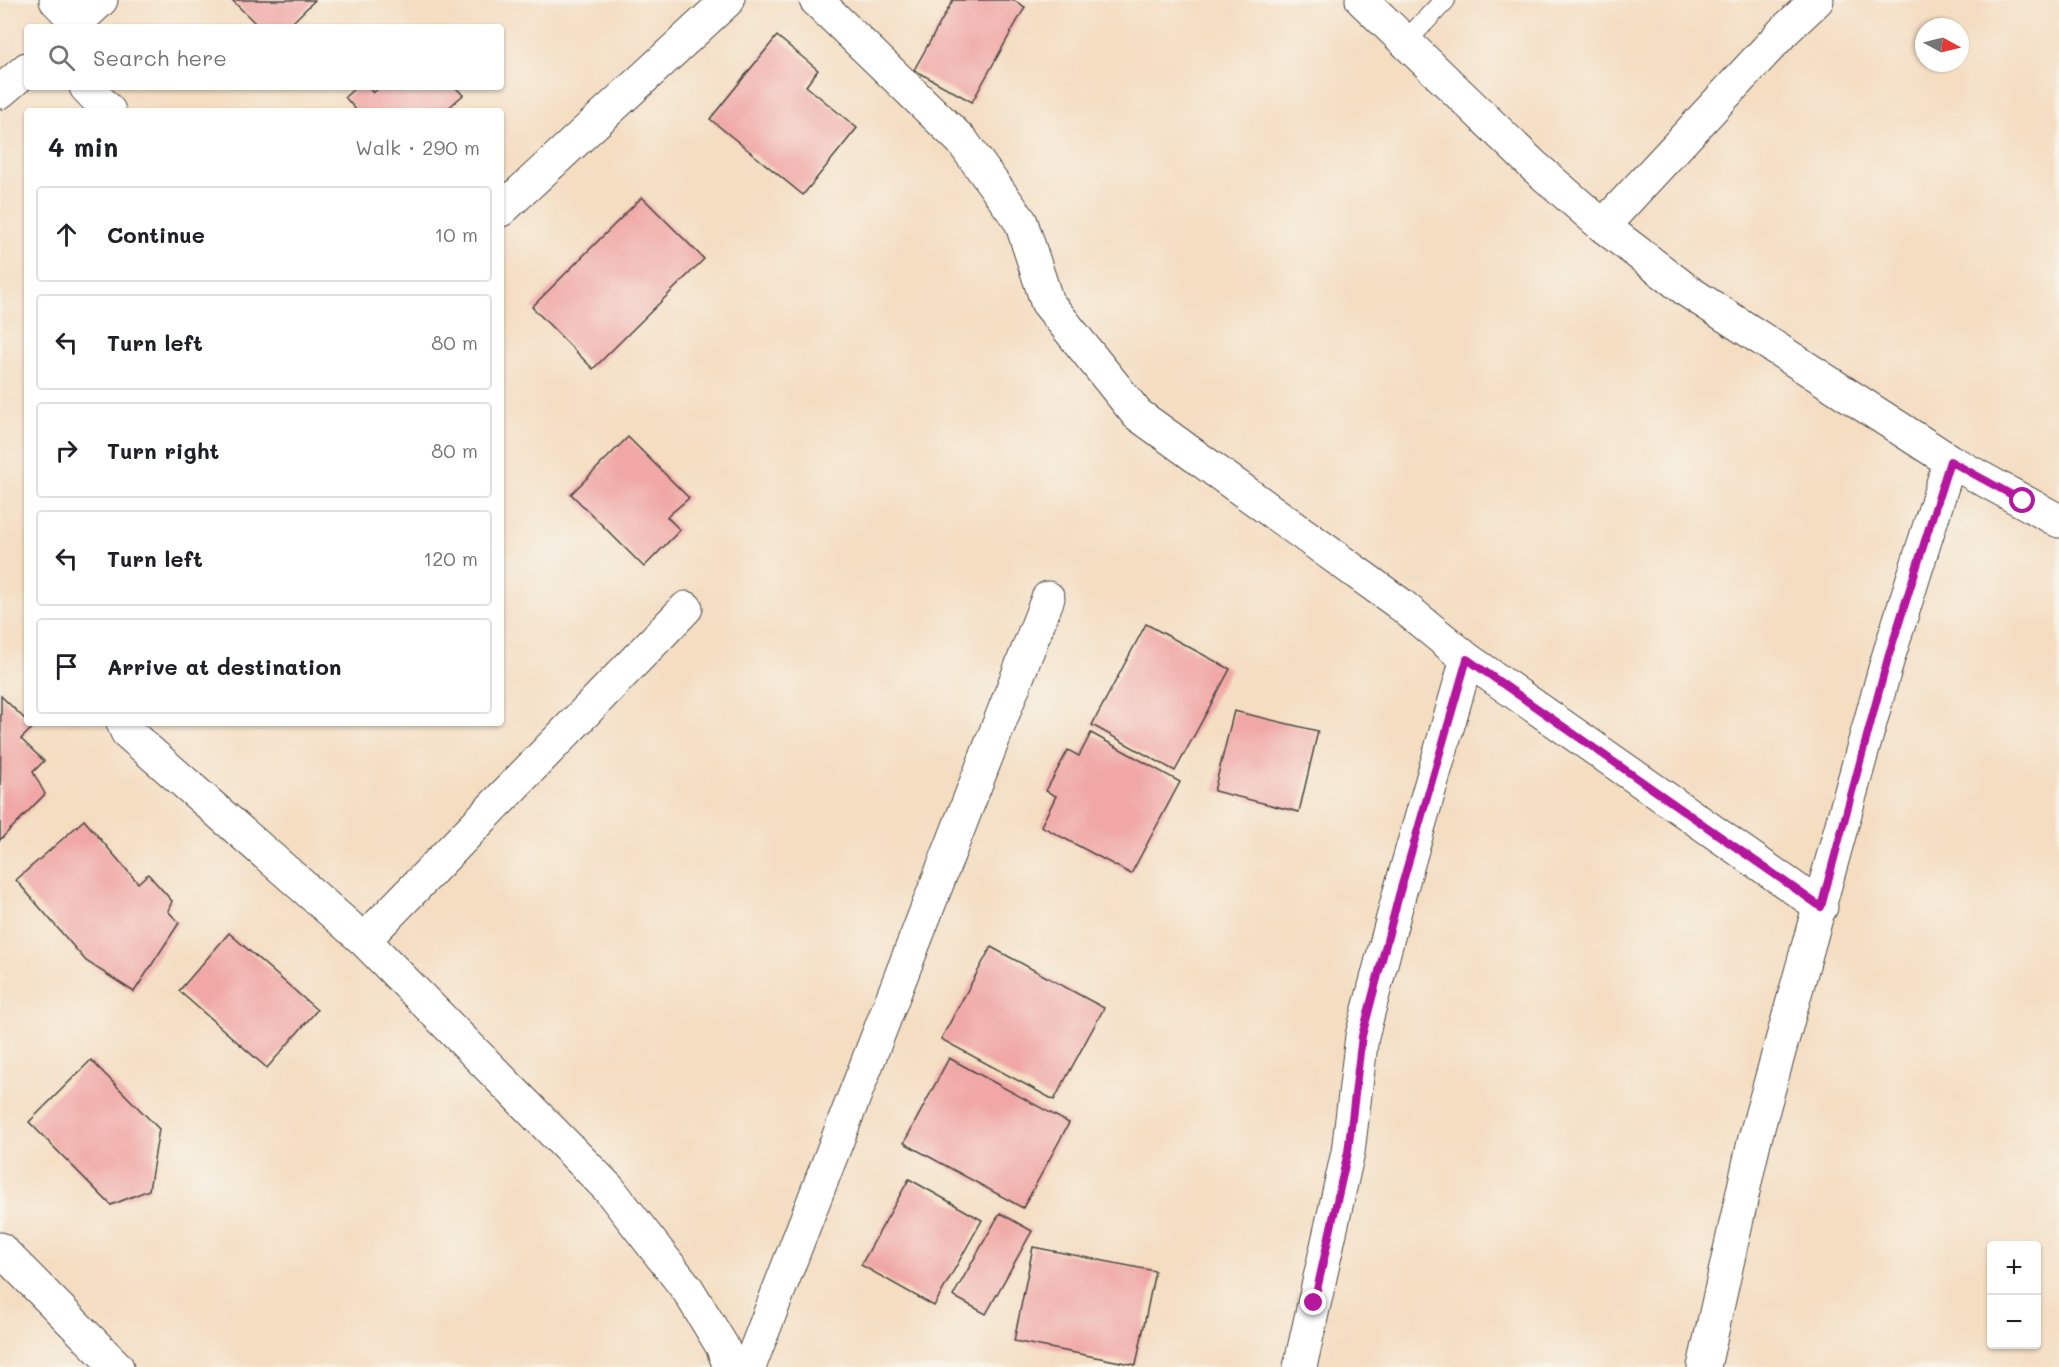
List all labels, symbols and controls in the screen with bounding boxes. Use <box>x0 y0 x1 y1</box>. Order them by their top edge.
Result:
north arrow <box>1915 18 1969 72</box>
search box <box>24 24 504 90</box>
icon: search <box>45 41 78 74</box>
text: Search here <box>93 43 227 72</box>
text: 4 min <box>48 130 118 164</box>
text: Walk · 290 m <box>355 134 480 160</box>
icon: ahead <box>50 218 83 251</box>
text: Continue <box>107 220 205 249</box>
text: 10 m <box>434 221 478 247</box>
icon: left <box>50 326 83 359</box>
text: Turn left <box>107 328 203 357</box>
text: 80 m <box>431 329 478 355</box>
icon: right <box>50 434 83 467</box>
text: Turn right <box>107 436 219 465</box>
text: 80 m <box>431 437 478 463</box>
route start <box>2009 487 2035 513</box>
icon: left <box>50 542 83 575</box>
text: Turn left <box>107 544 203 573</box>
text: 120 m <box>423 545 478 571</box>
icon: arrive <box>50 650 83 683</box>
text: Arrive at destination <box>107 652 342 681</box>
map controls <box>1987 1241 2041 1349</box>
button: + <box>1987 1241 2041 1295</box>
route end <box>1300 1289 1326 1315</box>
button: − <box>1987 1295 2041 1349</box>

